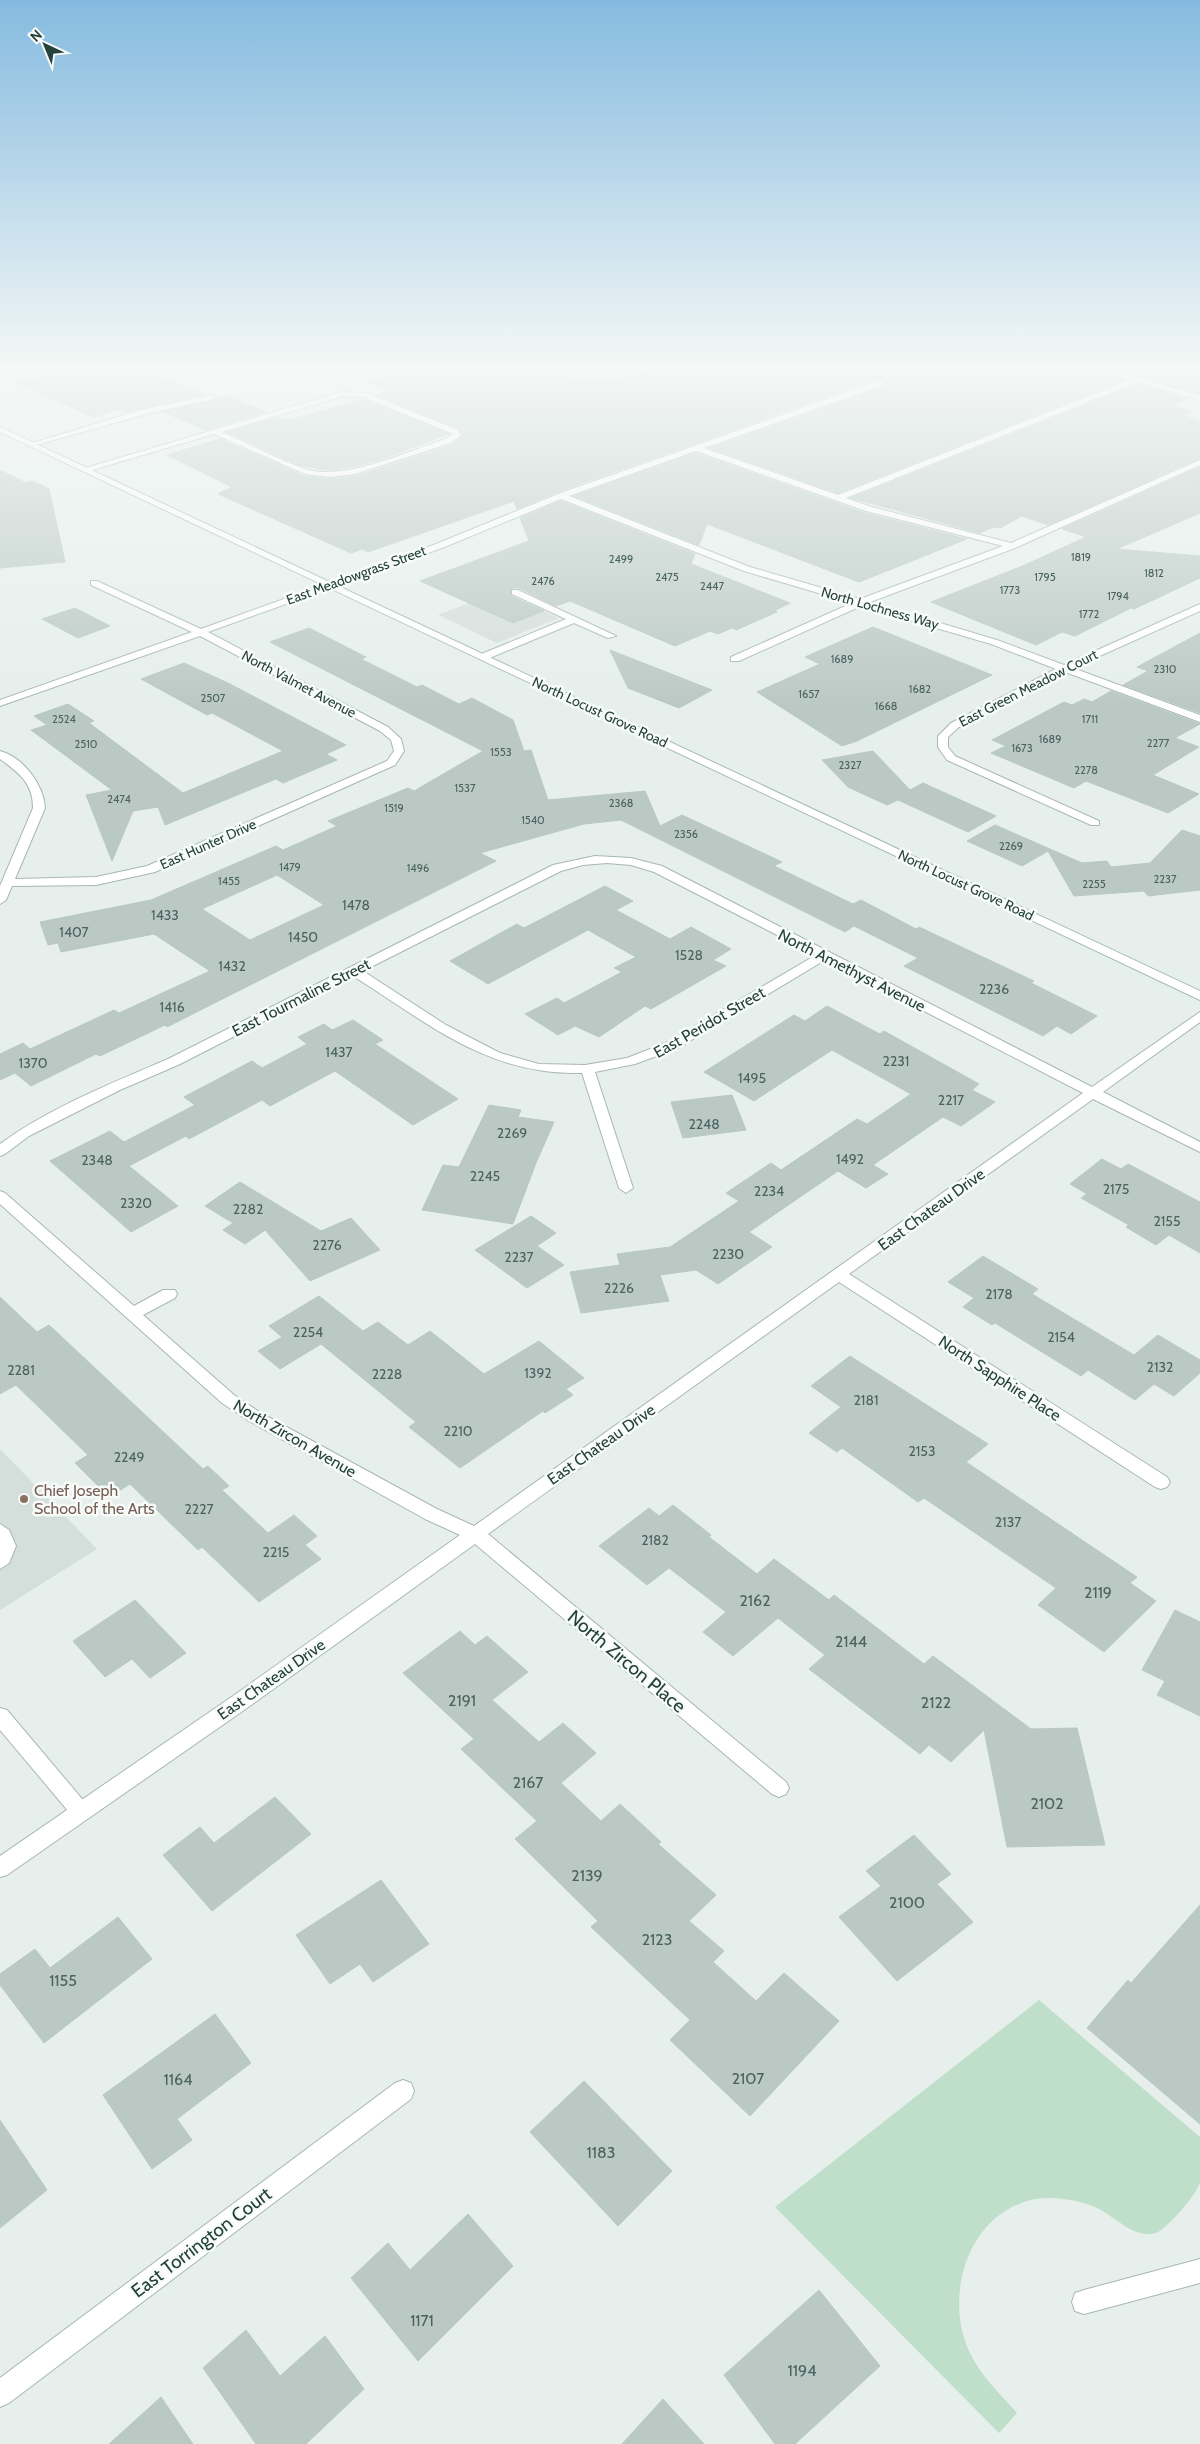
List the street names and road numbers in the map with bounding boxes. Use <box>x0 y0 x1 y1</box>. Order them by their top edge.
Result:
street label: East Meadowgrass Street <box>284 541 429 609</box>
street label: North Lochness Way <box>819 583 941 633</box>
street label: East Green Meadow Court <box>956 645 1101 731</box>
street label: North Valmet Avenue <box>239 646 359 722</box>
street label: North Locust Grove Road <box>529 673 671 751</box>
street label: East Hunter Drive <box>157 815 259 873</box>
street label: North Locust Grove Road <box>895 846 1037 924</box>
street label: North Amethyst Avenue <box>775 925 929 1016</box>
street label: East Tourmaline Street <box>229 954 374 1041</box>
street label: East Peridot Street <box>650 983 769 1062</box>
street label: East Chateau Drive <box>874 1164 988 1254</box>
street label: North Sapphire Place <box>935 1332 1064 1425</box>
street label: North Zircon Avenue <box>230 1396 360 1481</box>
street label: East Chateau Drive <box>544 1400 659 1489</box>
street label: North Zircon Place <box>563 1605 691 1718</box>
street label: East Chateau Drive <box>214 1635 329 1724</box>
street label: East Torrington Court <box>127 2182 276 2303</box>

